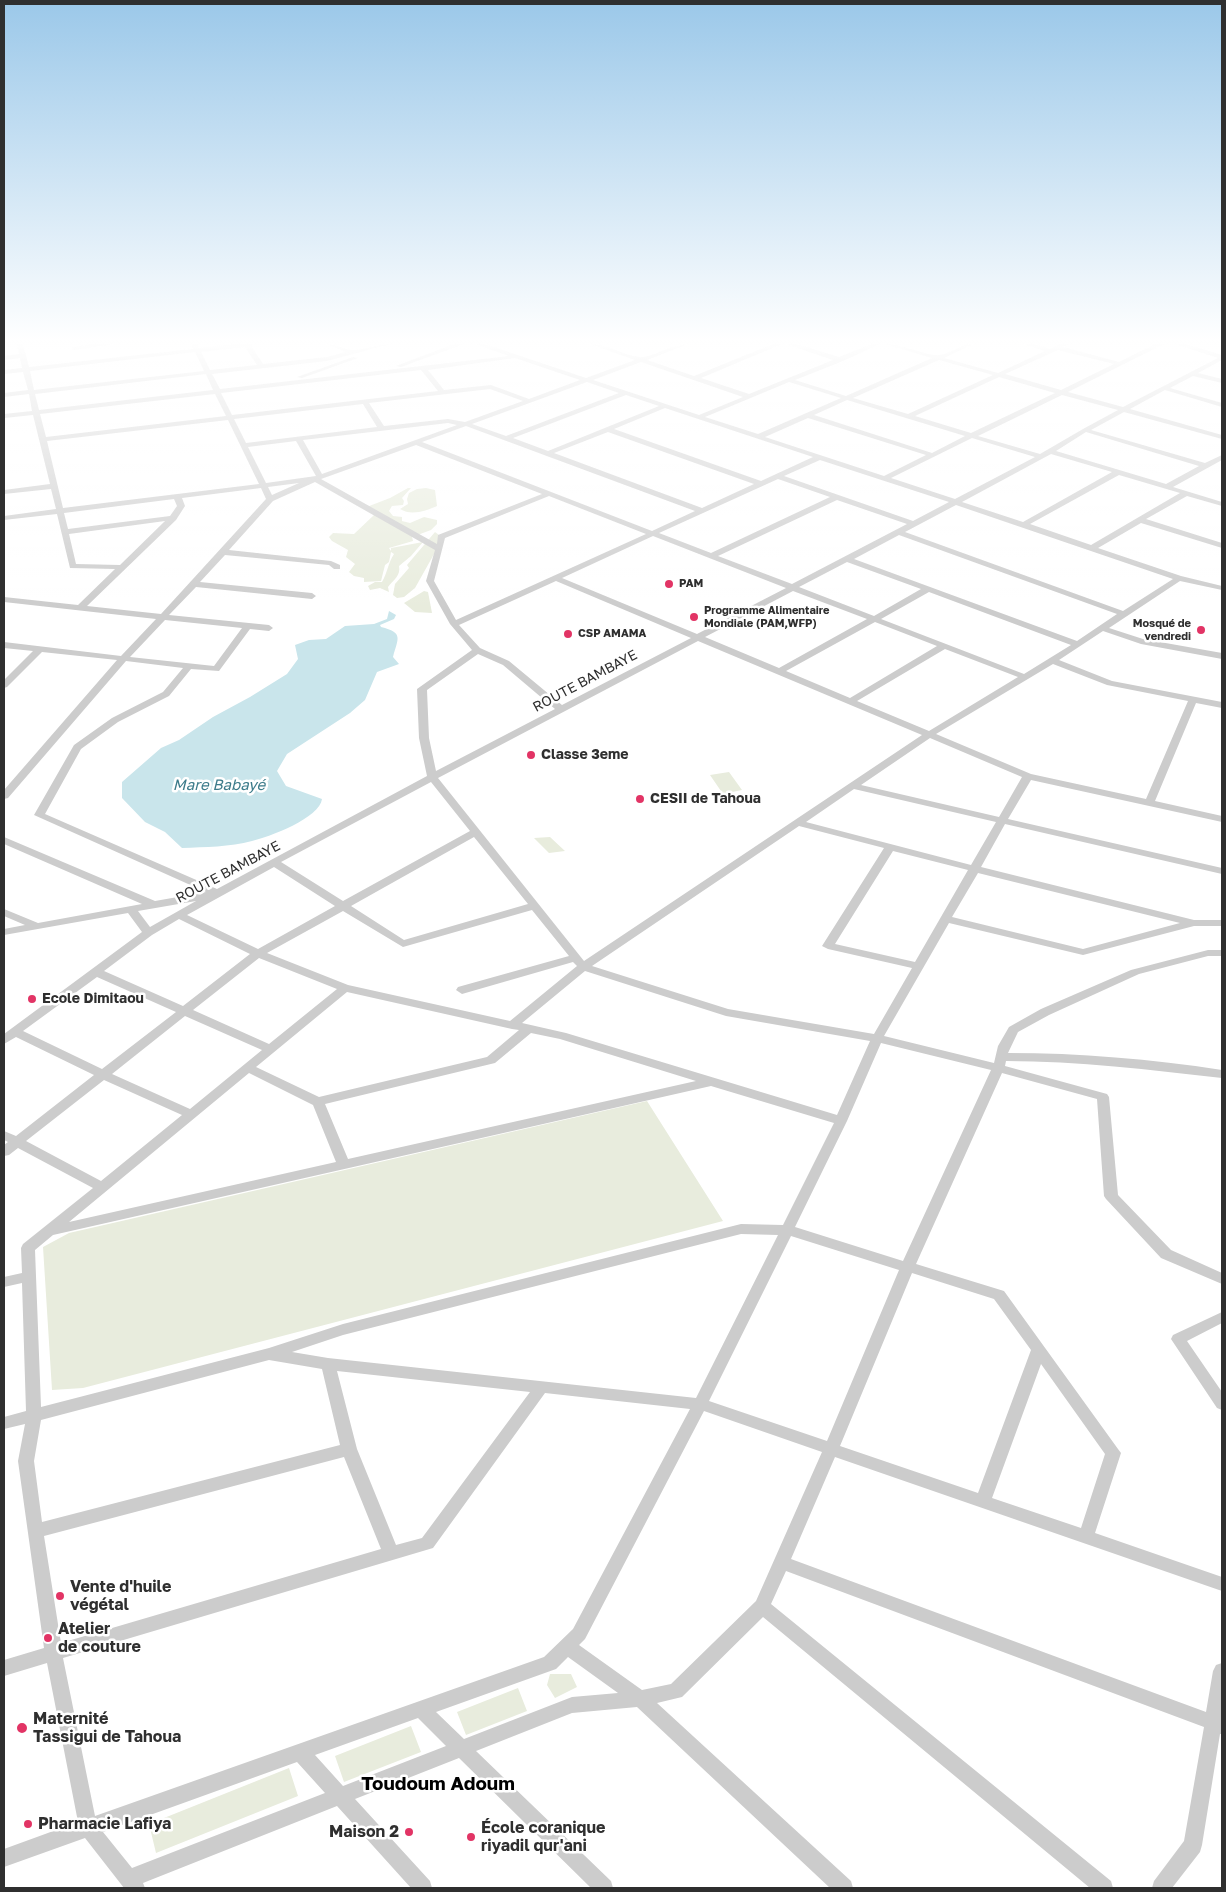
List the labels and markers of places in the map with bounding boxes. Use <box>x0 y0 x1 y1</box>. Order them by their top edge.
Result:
place label: PAM <box>679 577 703 591</box>
marker: PAM <box>663 578 675 590</box>
place label: Programme Alimentaire Mondiale (PAM,WFP) <box>704 604 829 630</box>
marker: Programme Alimentaire Mondiale (PAM,WFP) <box>688 611 700 623</box>
place label: Mosqué de vendredi <box>1133 617 1191 643</box>
marker: Mosqué de vendredi <box>1195 624 1207 636</box>
place label: CSP AMAMA <box>578 627 646 641</box>
marker: CSP AMAMA <box>562 628 574 640</box>
place label: Classe 3eme <box>541 747 628 763</box>
marker: Classe 3eme <box>525 749 537 761</box>
place label: CESII de Tahoua <box>650 791 761 807</box>
marker: CESII de Tahoua <box>634 793 646 805</box>
place label: Ecole Dimitaou <box>42 991 144 1007</box>
marker: Ecole Dimitaou <box>26 993 38 1005</box>
place label: Vente d'huile végétal <box>70 1577 171 1615</box>
marker: Vente d'huile végétal <box>54 1590 66 1602</box>
place label: Atelier de couture <box>58 1619 141 1657</box>
marker: Atelier de couture <box>42 1632 54 1644</box>
place label: Maternité Tassigui de Tahoua <box>33 1709 181 1747</box>
marker: Maternité Tassigui de Tahoua <box>15 1721 29 1735</box>
place label: Pharmacie Lafiya <box>38 1814 171 1834</box>
marker: Pharmacie Lafiya <box>22 1818 34 1830</box>
place label: École coranique riyadil qur'ani <box>481 1818 605 1856</box>
place label: Maison 2 <box>329 1822 399 1842</box>
marker: Maison 2 <box>403 1826 415 1838</box>
marker: École coranique riyadil qur'ani <box>465 1831 477 1843</box>

